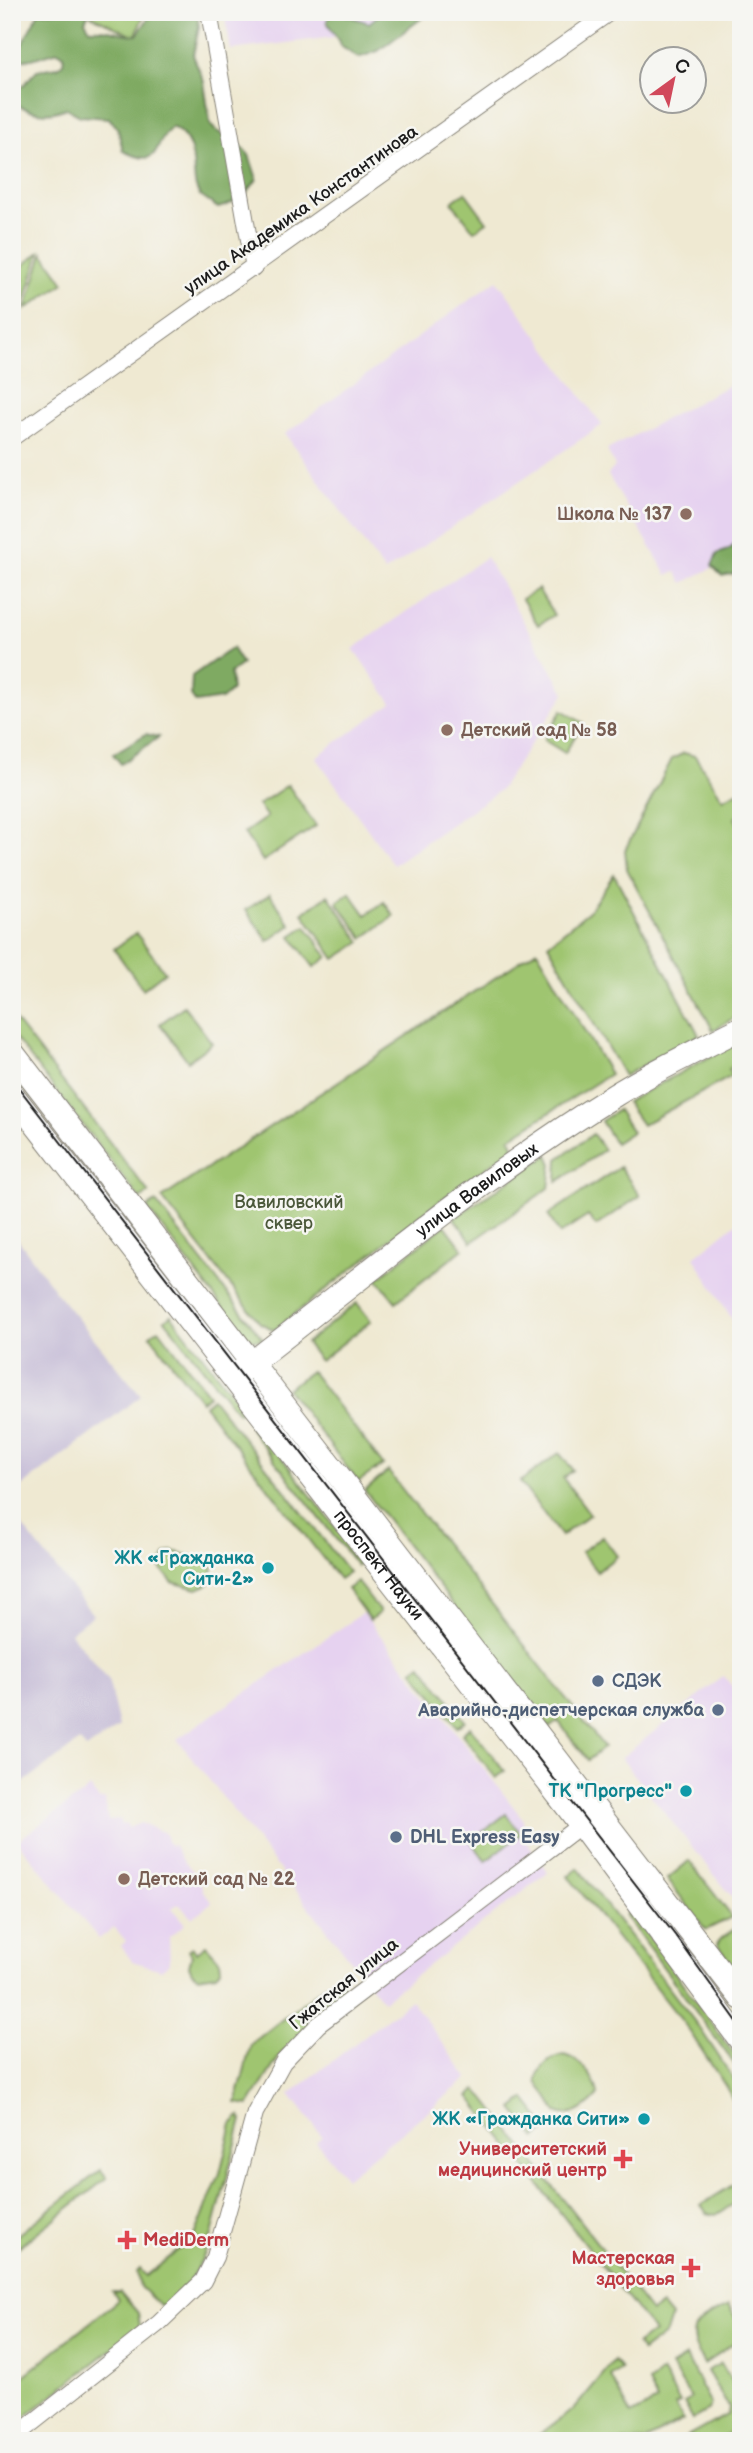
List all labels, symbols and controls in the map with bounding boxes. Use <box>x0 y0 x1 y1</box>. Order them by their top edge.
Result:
north arrow <box>638 46 708 116</box>
text: С <box>670 54 693 80</box>
street label: улица Академика Константинова <box>180 121 422 299</box>
place label: Школа № 137 <box>557 504 672 525</box>
marker: Школа № 137 <box>678 506 694 522</box>
place label: Детский сад № 58 <box>461 720 618 741</box>
marker: Детский сад № 58 <box>439 722 455 738</box>
street label: улица Вавиловых <box>412 1138 542 1241</box>
park label: Вавиловский сквер <box>234 1192 344 1234</box>
street label: проспект Науки <box>329 1506 428 1624</box>
place label: ЖК «Гражданка Сити-2» <box>114 1548 255 1590</box>
marker: ЖК «Гражданка Сити-2» <box>260 1560 276 1576</box>
place label: СДЭК <box>612 1671 662 1692</box>
marker: СДЭК <box>590 1673 606 1689</box>
place label: Аварийно-диспетчерская служба <box>417 1700 705 1721</box>
marker: Аварийно-диспетчерская служба <box>710 1702 726 1718</box>
place label: ТК "Прогресс" <box>549 1781 672 1802</box>
marker: ТК "Прогресс" <box>678 1783 694 1799</box>
place label: DHL Express Easy <box>410 1827 560 1848</box>
marker: DHL Express Easy <box>388 1829 404 1845</box>
place label: Детский сад № 22 <box>138 1869 295 1890</box>
marker: Детский сад № 22 <box>116 1871 132 1887</box>
street label: Гжатская улица <box>285 1933 403 2034</box>
place label: ЖК «Гражданка Сити» <box>432 2109 630 2130</box>
marker: ЖК «Гражданка Сити» <box>636 2111 652 2127</box>
place label: Университетский медицинский центр <box>438 2139 607 2181</box>
marker: Университетский медицинский центр <box>613 2149 633 2169</box>
marker: MediDerm <box>117 2230 137 2250</box>
place label: MediDerm <box>143 2230 229 2251</box>
place label: Мастерская здоровья <box>572 2248 675 2290</box>
marker: Мастерская здоровья <box>681 2258 701 2278</box>

